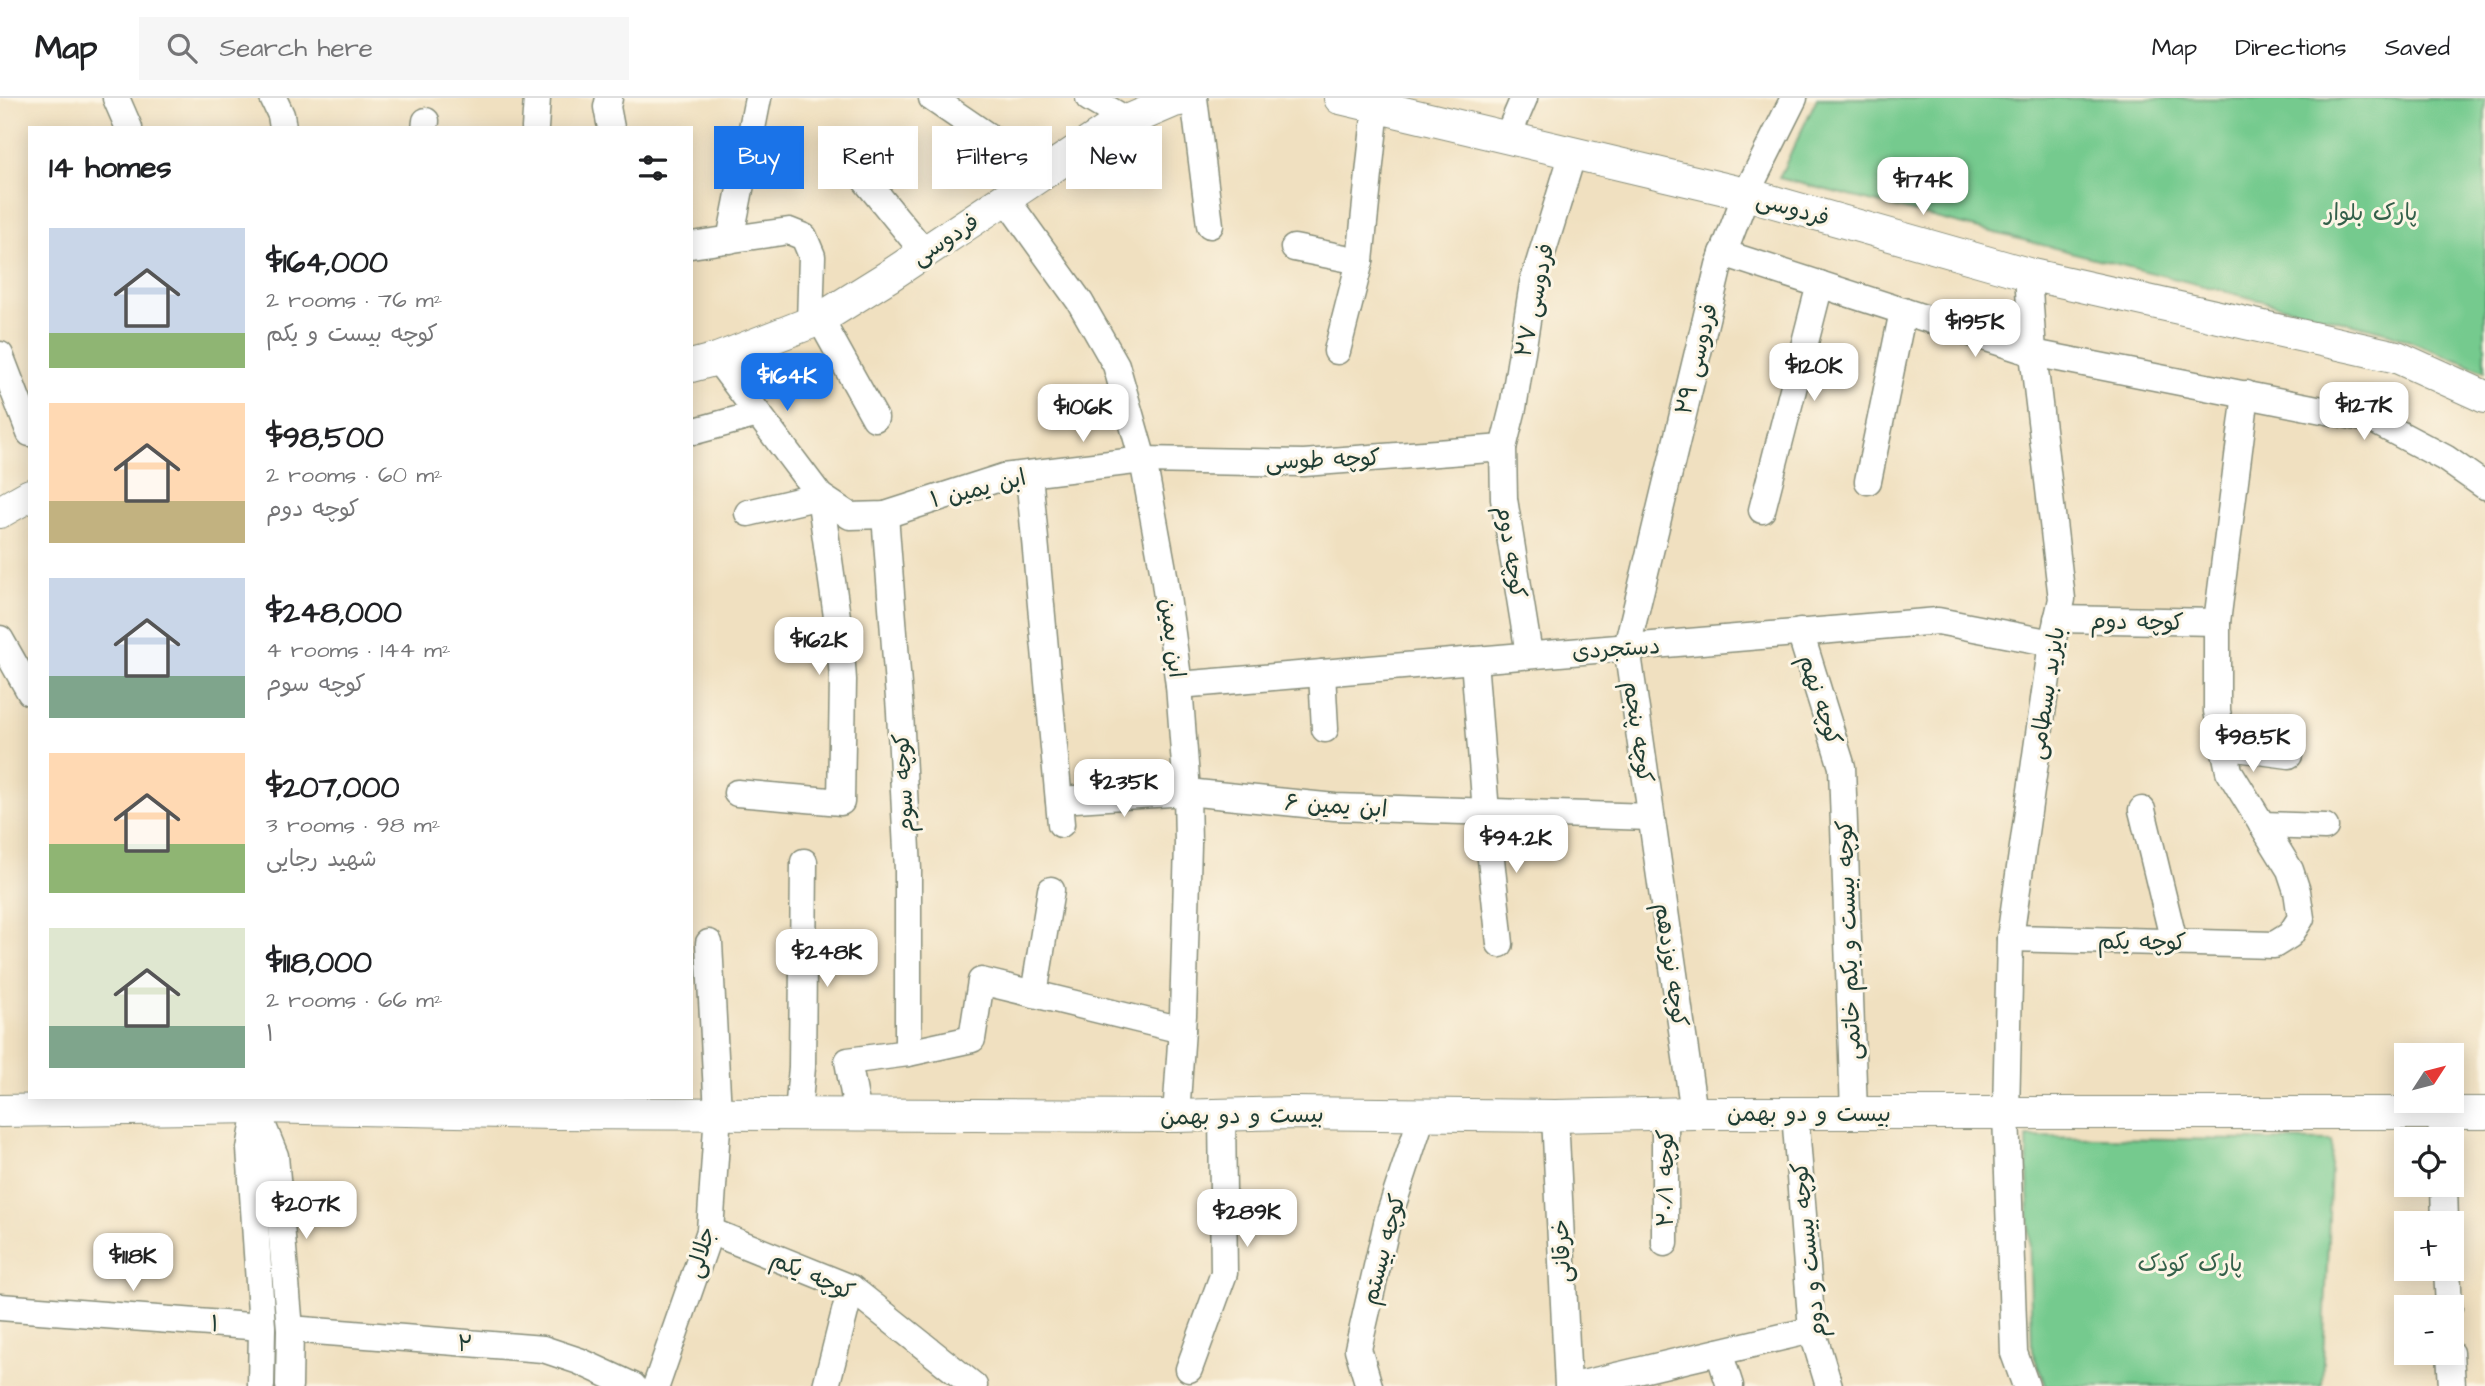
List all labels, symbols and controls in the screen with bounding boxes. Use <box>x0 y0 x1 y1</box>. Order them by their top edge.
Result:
search box <box>139 17 629 80</box>
text: Map <box>35 25 97 71</box>
icon: search <box>163 29 201 67</box>
text: Search here <box>219 30 373 66</box>
text: Map <box>2152 31 2197 65</box>
text: Directions <box>2235 31 2347 65</box>
text: Saved <box>2385 31 2450 65</box>
chip: Buy <box>714 126 804 189</box>
chip: Rent <box>818 126 918 189</box>
chip: Filters <box>932 126 1052 189</box>
chip: New <box>1066 126 1162 189</box>
text: 14 homes <box>49 147 172 189</box>
icon: filters <box>634 149 672 187</box>
pin: $174K <box>1874 158 1972 217</box>
text: $174K <box>1893 164 1953 196</box>
street label: فردوسی <box>1753 183 1833 235</box>
park label: پارک بلوار <box>2323 197 2417 229</box>
street label: فردوسی <box>906 206 985 274</box>
street label: فردوسی ۲۷ <box>1507 240 1563 360</box>
text: $164,000 <box>266 242 388 284</box>
icon: home <box>105 256 189 340</box>
text: 2 rooms · 76 m² <box>266 284 442 316</box>
street label: فردوسی ۲۹ <box>1668 300 1726 418</box>
pin: $195K <box>1926 300 2024 359</box>
text: $195K <box>1945 306 2005 338</box>
text: کوچه بیست و یکم <box>266 318 438 350</box>
pin: $120K <box>1765 344 1863 403</box>
text: $120K <box>1785 350 1843 382</box>
pin: $164K <box>738 354 836 413</box>
text: $164K <box>757 360 817 392</box>
pin: $127K <box>2315 382 2413 442</box>
pin: $106K <box>1034 384 1132 444</box>
text: $127K <box>2336 389 2392 421</box>
text: $106K <box>1054 391 1112 423</box>
text: $98,500 <box>266 417 384 459</box>
icon: home <box>105 431 189 515</box>
street label: کوچه طوسی <box>1265 442 1381 478</box>
text: 2 rooms · 60 m² <box>266 459 443 491</box>
street label: ابن یمین ۱ <box>927 462 1029 516</box>
text: کوچه دوم <box>266 493 359 525</box>
street label: کوچه دوم <box>1487 503 1534 601</box>
text: $248,000 <box>266 592 402 634</box>
street label: ابن یمین <box>1151 596 1193 680</box>
street label: کوچه دوم <box>2090 605 2184 640</box>
icon: home <box>105 606 189 690</box>
pin: $162K <box>770 618 868 677</box>
text: $162K <box>790 624 848 656</box>
street label: بایزید بسطامی <box>2021 624 2073 762</box>
street label: دستجردی <box>1571 630 1661 668</box>
text: 4 rooms · 144 m² <box>266 634 451 666</box>
street label: کوچه نهم <box>1789 651 1850 750</box>
text: کوچه سوم <box>266 668 366 700</box>
street label: کوچه پنجم <box>1614 679 1661 785</box>
pin: $98.5K <box>2196 714 2310 774</box>
text: $98.5K <box>2216 721 2290 753</box>
street label: کوچه سوم <box>885 732 923 834</box>
pin: $235K <box>1075 760 1173 819</box>
text: $235K <box>1090 766 1158 798</box>
text: $207,000 <box>266 767 399 809</box>
icon: home <box>105 781 189 865</box>
street label: ابن یمین ۶ <box>1283 786 1389 826</box>
text: 3 rooms · 98 m² <box>266 809 440 841</box>
pin: $94.2K <box>1459 816 1573 875</box>
street label: کوچه بیست و یکم خاتمی <box>1829 819 1870 1061</box>
text: $94.2K <box>1480 822 1552 854</box>
text: شهید رجایی <box>266 843 377 875</box>
street label: کوچه نوزدهم <box>1645 901 1696 1030</box>
street label: کوچه یکم <box>2097 925 2187 960</box>
pin: $248K <box>778 930 876 989</box>
text: $248K <box>792 936 862 968</box>
text: $118,000 <box>266 942 372 984</box>
icon: home <box>105 956 189 1040</box>
text: 2 rooms · 66 m² <box>266 984 443 1016</box>
text: ۱ <box>266 1018 274 1050</box>
north arrow <box>2394 1043 2464 1113</box>
map controls <box>2394 1043 2464 1365</box>
street label: بیست و دو بهمن <box>1727 1098 1891 1130</box>
street label: بیست و دو بهمن <box>1160 1099 1324 1133</box>
button: locate <box>2394 1127 2464 1197</box>
street label: کوچه ۲۰/۱ <box>1650 1129 1682 1227</box>
street label: کوچه بیست و دوم <box>1784 1160 1835 1339</box>
pin: $207K <box>257 1182 355 1241</box>
text: $207K <box>272 1188 340 1220</box>
pin: $289K <box>1198 1190 1296 1249</box>
street label: کوچه بیستم <box>1354 1190 1415 1308</box>
text: $289K <box>1213 1196 1281 1228</box>
button: + <box>2394 1211 2464 1281</box>
street label: خرقانی <box>1544 1218 1580 1284</box>
street label: جلالی <box>678 1223 724 1282</box>
pin: $118K <box>84 1234 182 1293</box>
text: $118K <box>109 1240 157 1272</box>
street label: کوچه یکم <box>765 1243 860 1310</box>
park label: پارک کودک <box>2137 1248 2243 1280</box>
button: − <box>2394 1295 2464 1365</box>
street label: ۱ <box>210 1308 220 1340</box>
street label: ۲ <box>456 1327 474 1361</box>

